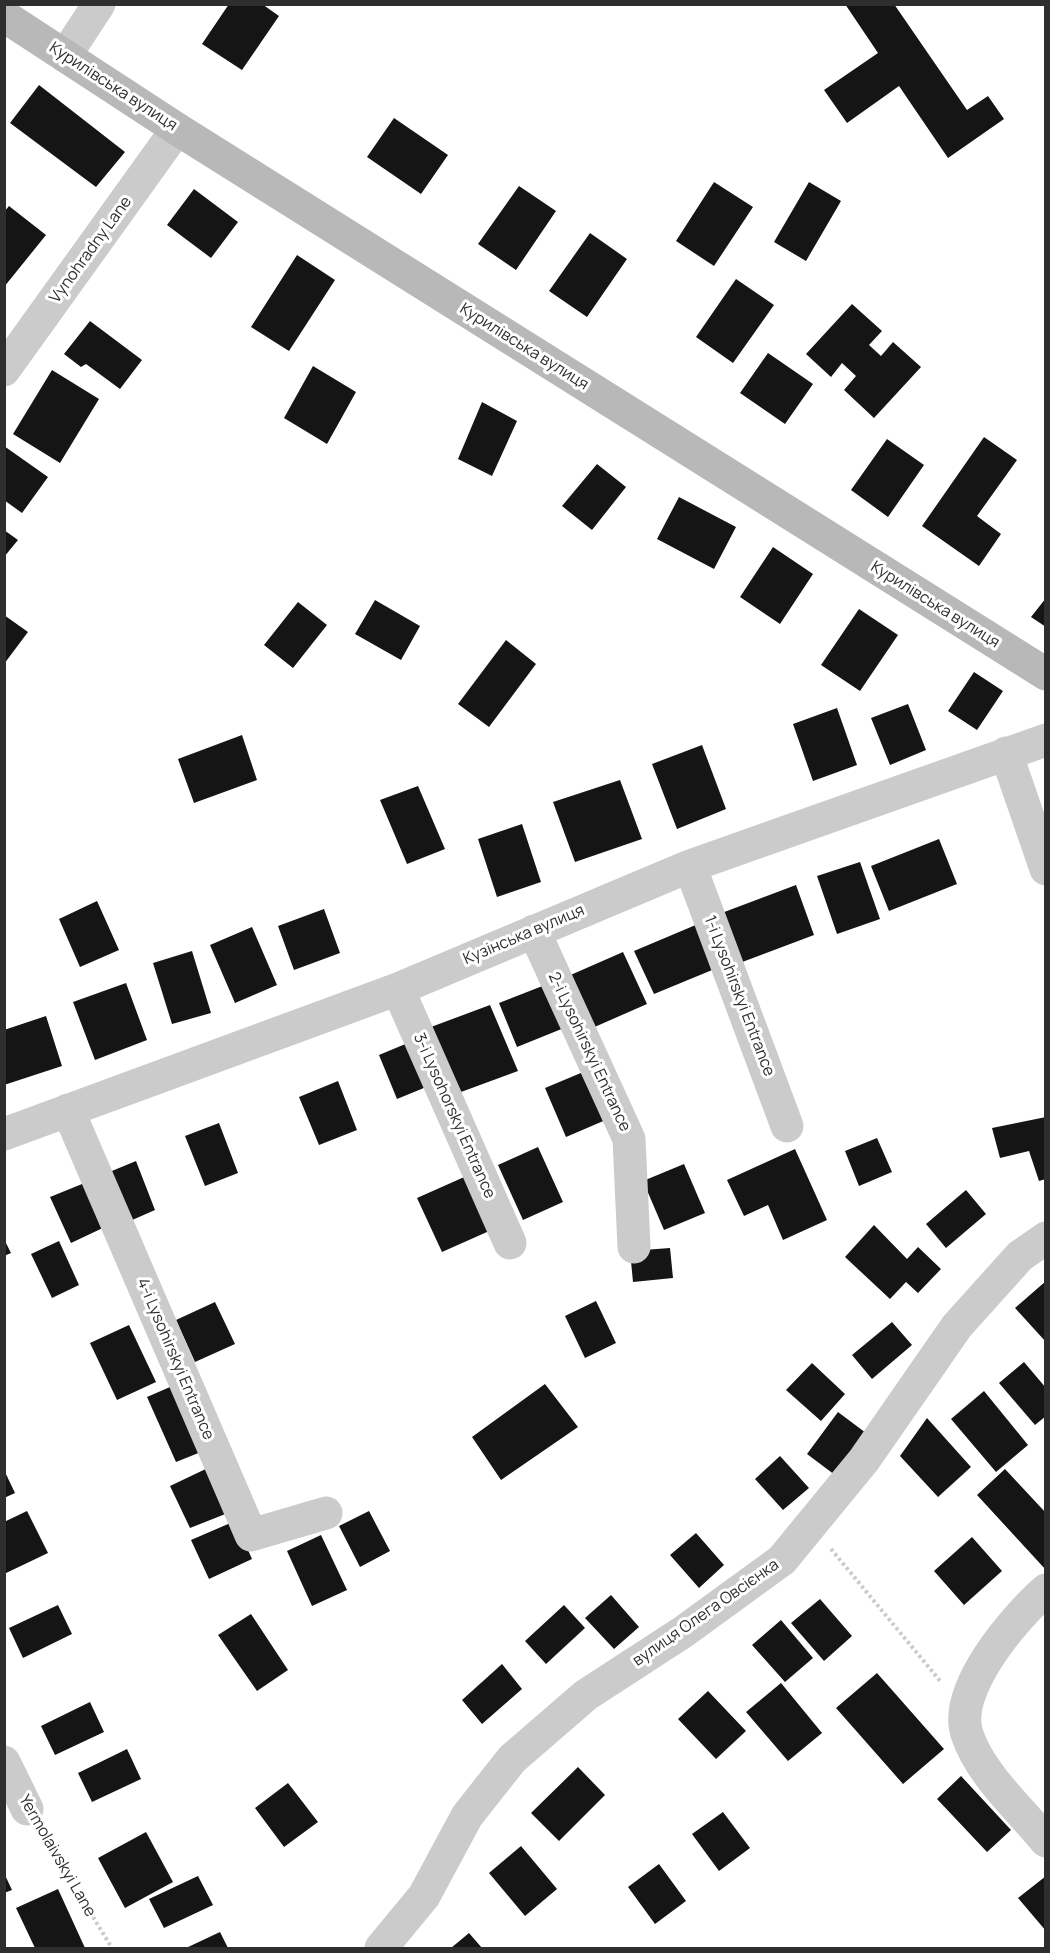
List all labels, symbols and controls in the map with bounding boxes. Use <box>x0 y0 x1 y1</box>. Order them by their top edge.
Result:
street label: Курилівська вулиця <box>46 39 180 135</box>
street label: Vynohradny Lane <box>46 193 136 307</box>
street label: Курилівська вулиця <box>456 300 592 394</box>
street label: Курилівська вулиця <box>867 558 1003 652</box>
street label: Кузінська вулиця <box>461 901 587 969</box>
street label: 1-i Lysohirskyi Entrance <box>699 913 779 1079</box>
street label: 2-i Lysohirskyi Entrance <box>544 969 634 1135</box>
street label: 3-i Lysohorskyi Entrance <box>409 1030 499 1202</box>
street label: 4-i Lysohirskyi Entrance <box>132 1275 218 1443</box>
street label: вулиця Олега Овсієнка <box>629 1555 783 1671</box>
street label: Yermolaivskyi Lane <box>14 1792 100 1920</box>

